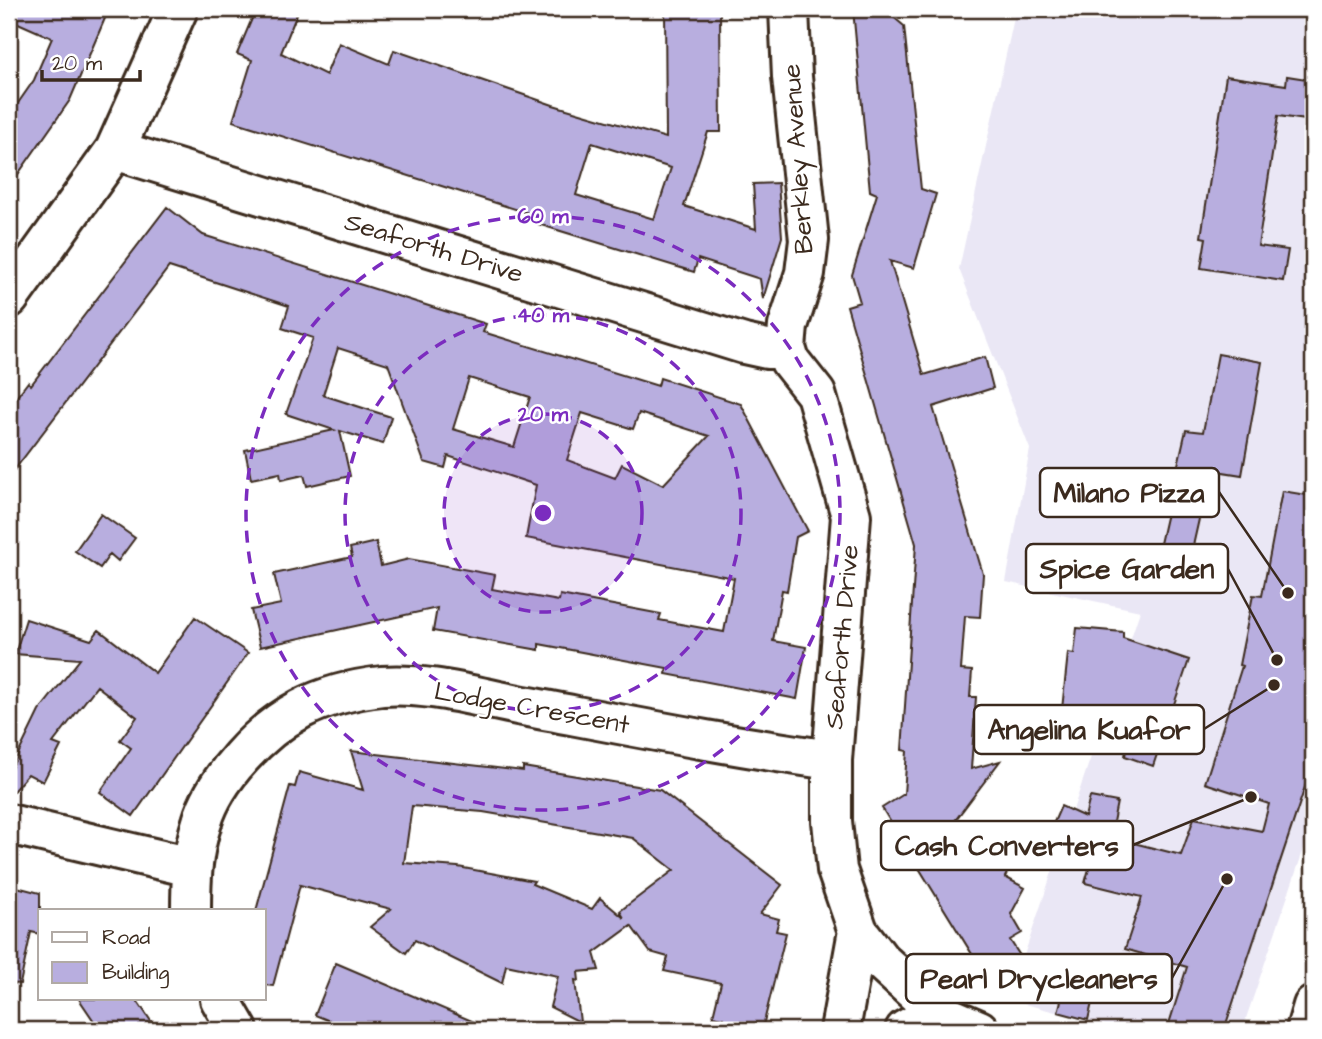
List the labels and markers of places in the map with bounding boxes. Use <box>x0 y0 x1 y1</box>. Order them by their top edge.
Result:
callout: Milano Pizza <box>1040 468 1219 517</box>
centre of rings <box>531 501 555 525</box>
callout: Spice Garden <box>1026 544 1228 593</box>
callout: Angelina Kuafor <box>974 705 1204 754</box>
callout: Cash Converters <box>881 821 1133 870</box>
callout: Pearl Drycleaners <box>906 954 1172 1003</box>

